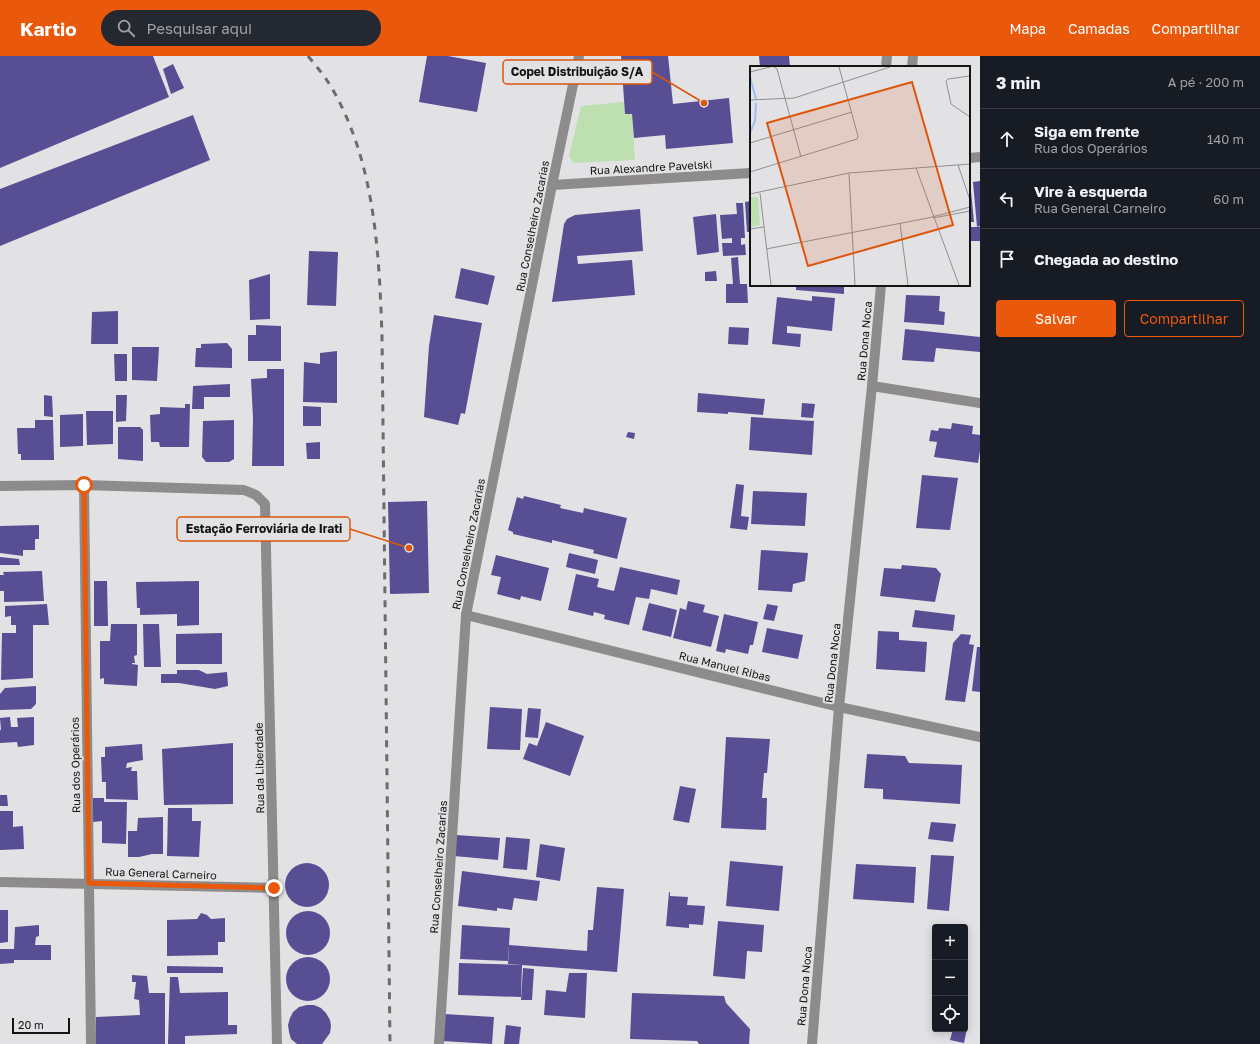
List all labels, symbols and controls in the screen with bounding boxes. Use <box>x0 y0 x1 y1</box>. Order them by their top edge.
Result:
search box <box>101 10 381 46</box>
text: Kartio <box>20 17 77 40</box>
icon: search <box>115 17 137 39</box>
text: Pesquisar aqui <box>147 19 252 37</box>
text: Mapa <box>1009 20 1046 37</box>
text: Camadas <box>1068 20 1130 37</box>
text: Compartilhar <box>1152 20 1240 37</box>
callout: Copel Distribuição S/A <box>503 60 652 84</box>
text: Copel Distribuição S/A <box>511 64 644 79</box>
inset map <box>750 66 970 286</box>
text: 3 min <box>996 72 1040 93</box>
text: A pé · 200 m <box>1168 74 1244 90</box>
text: Siga em frente <box>1034 122 1139 140</box>
icon: ahead <box>996 128 1018 150</box>
text: 140 m <box>1207 131 1244 147</box>
text: Rua dos Operários <box>1034 140 1148 156</box>
street label: Rua Alexandre Pavelski <box>589 157 713 177</box>
street label: Rua Conselheiro Zacarias <box>513 159 551 293</box>
text: Vire à esquerda <box>1034 182 1147 200</box>
icon: left <box>996 188 1018 210</box>
text: 60 m <box>1213 191 1244 207</box>
text: Rua General Carneiro <box>1034 200 1166 216</box>
icon: arrive <box>996 248 1018 270</box>
text: Chegada ao destino <box>1034 250 1178 268</box>
button: Salvar <box>996 300 1116 337</box>
button: Compartilhar <box>1124 300 1244 337</box>
street label: Rua Dona Noca <box>854 301 874 381</box>
route start <box>75 476 93 494</box>
street label: Rua Conselheiro Zacarias <box>449 477 487 611</box>
callout: Estação Ferroviária de Irati <box>177 517 350 541</box>
text: Estação Ferroviária de Irati <box>186 521 342 536</box>
street label: Rua Dona Noca <box>821 622 843 704</box>
street label: Rua Manuel Ribas <box>678 648 772 684</box>
street label: Rua dos Operários <box>68 717 82 813</box>
street label: Rua da Liberdade <box>252 722 266 814</box>
street label: Rua Conselheiro Zacarias <box>427 800 449 934</box>
street label: Rua General Carneiro <box>105 865 217 881</box>
route end <box>265 879 283 897</box>
map controls <box>932 924 968 1032</box>
button: + <box>932 924 968 960</box>
street label: Rua Dona Noca <box>794 946 814 1026</box>
button: − <box>932 960 968 996</box>
button: locate <box>932 996 968 1032</box>
scale bar <box>12 1016 70 1035</box>
text: 20 m <box>18 1018 44 1031</box>

